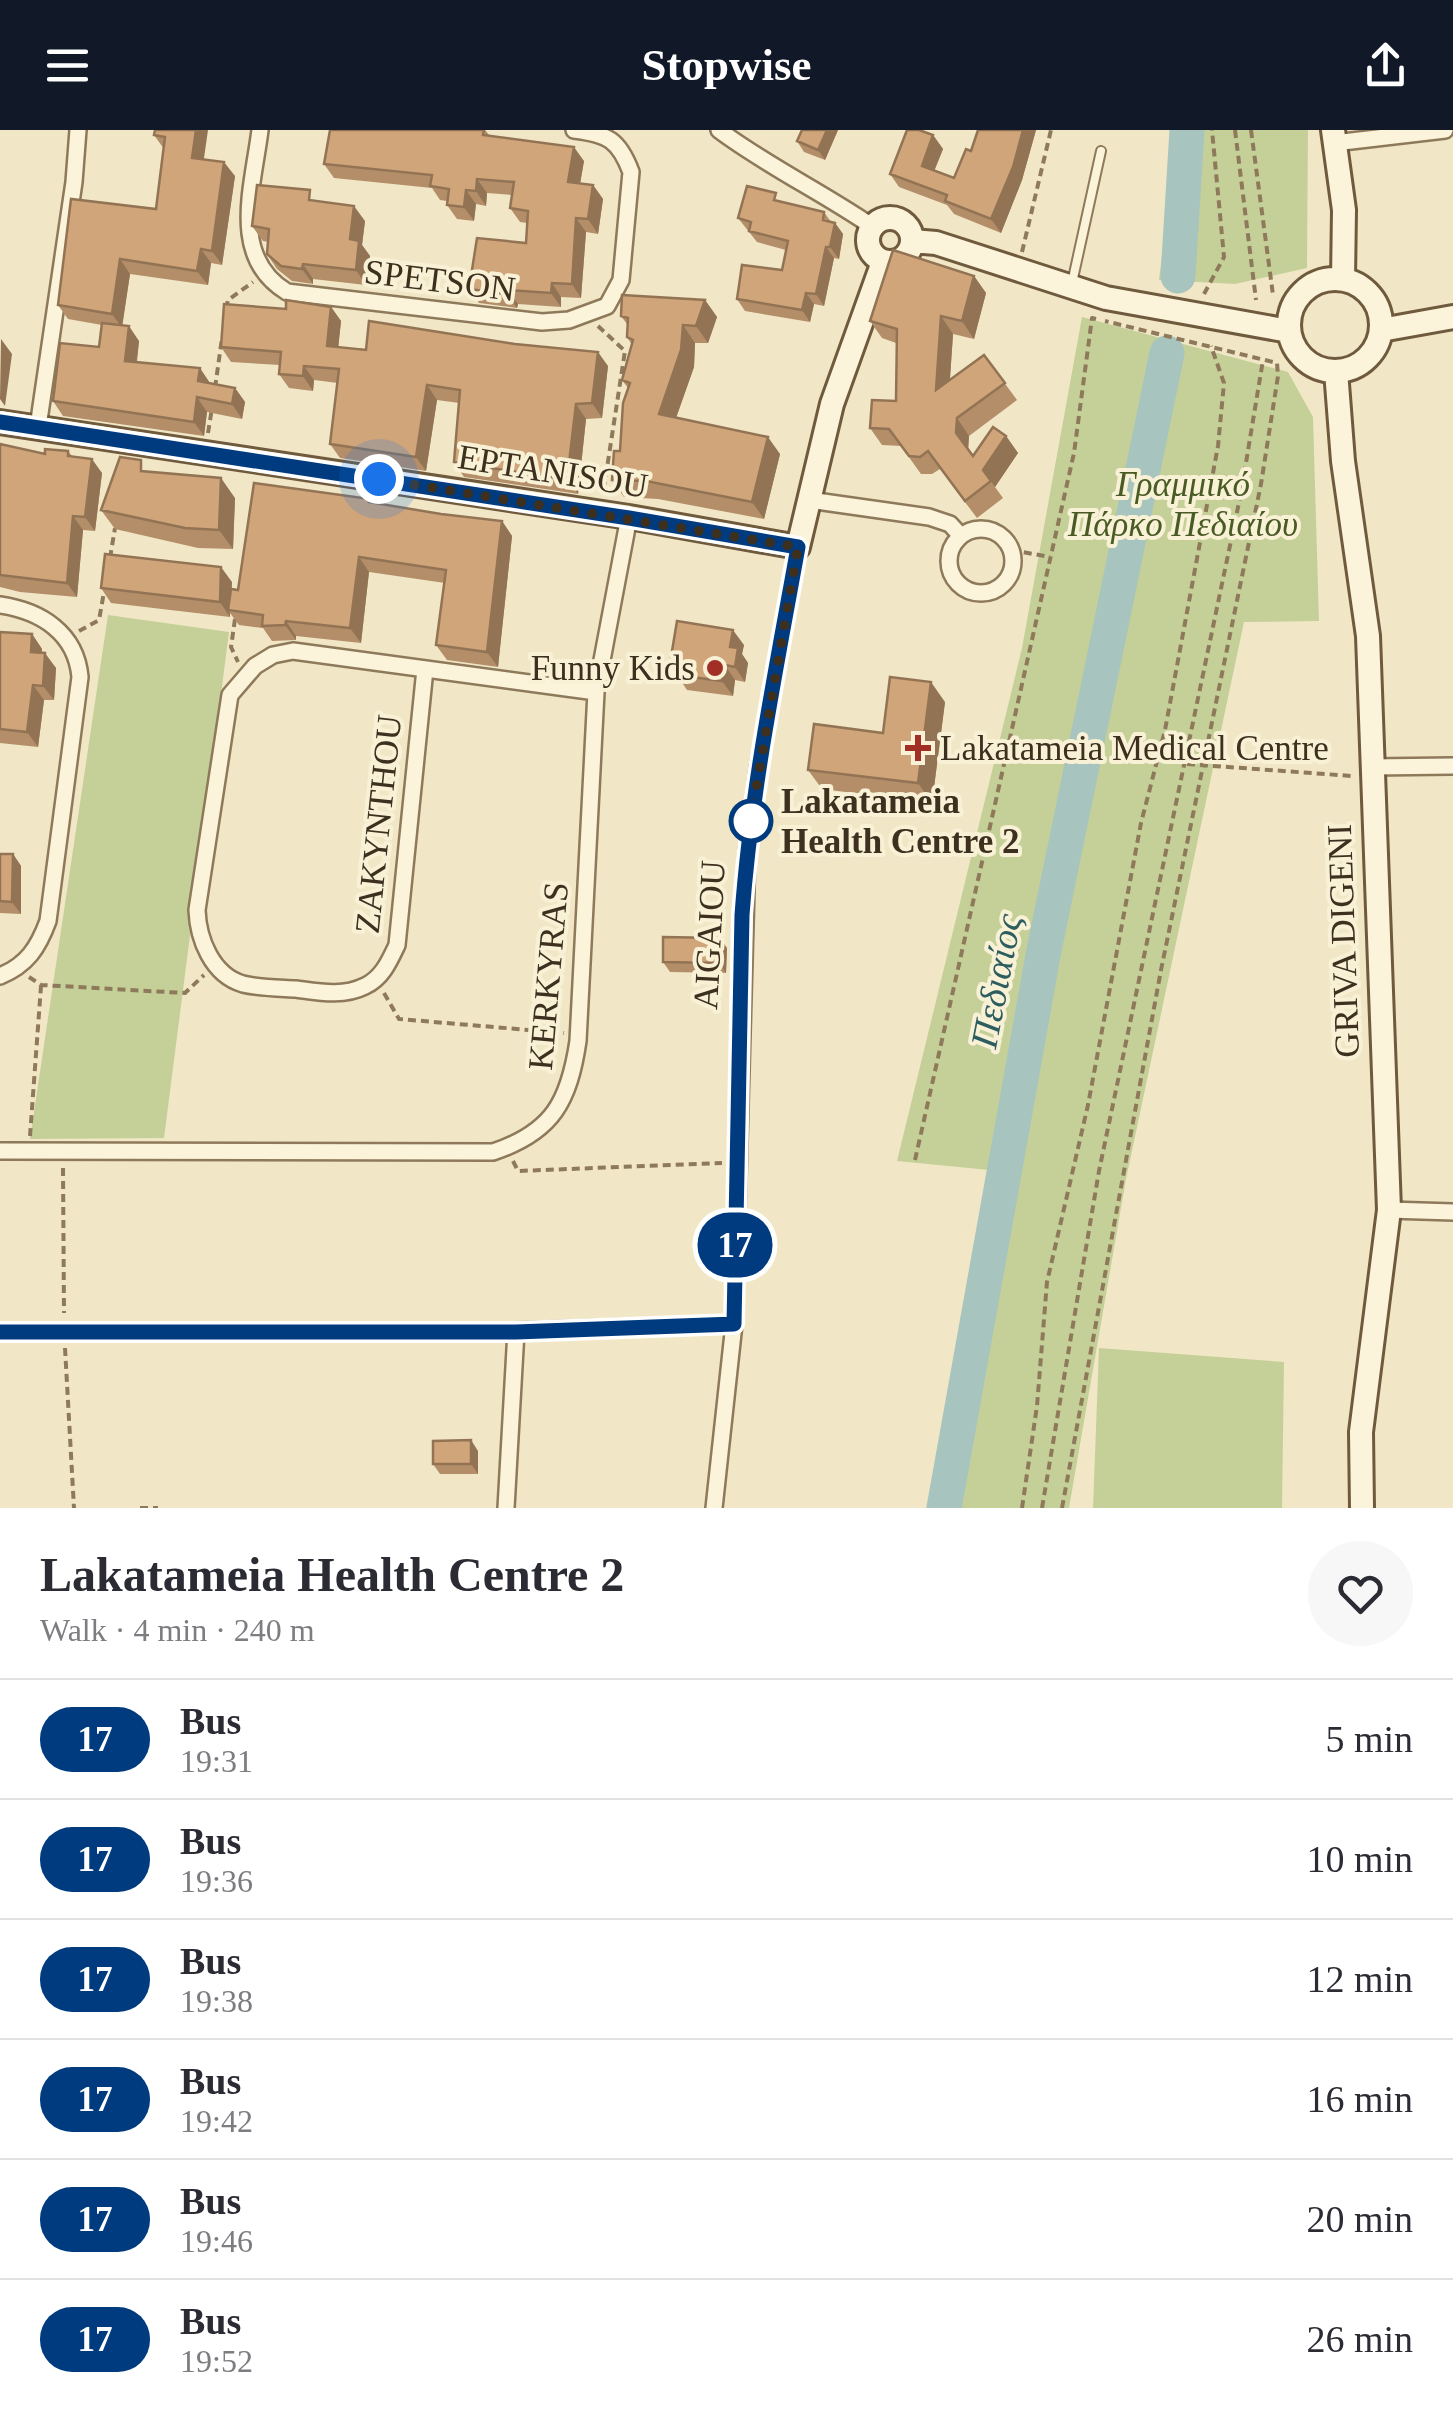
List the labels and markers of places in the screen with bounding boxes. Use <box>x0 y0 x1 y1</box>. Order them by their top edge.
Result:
place label: Funny Kids <box>531 649 695 688</box>
marker: Funny Kids <box>704 657 726 679</box>
place label: Lakatameia Medical Centre <box>940 729 1329 768</box>
marker: Lakatameia Medical Centre <box>905 735 931 761</box>
place label: Lakatameia Health Centre 2 <box>781 782 1019 861</box>
marker: Lakatameia Health Centre 2 <box>730 800 772 842</box>

